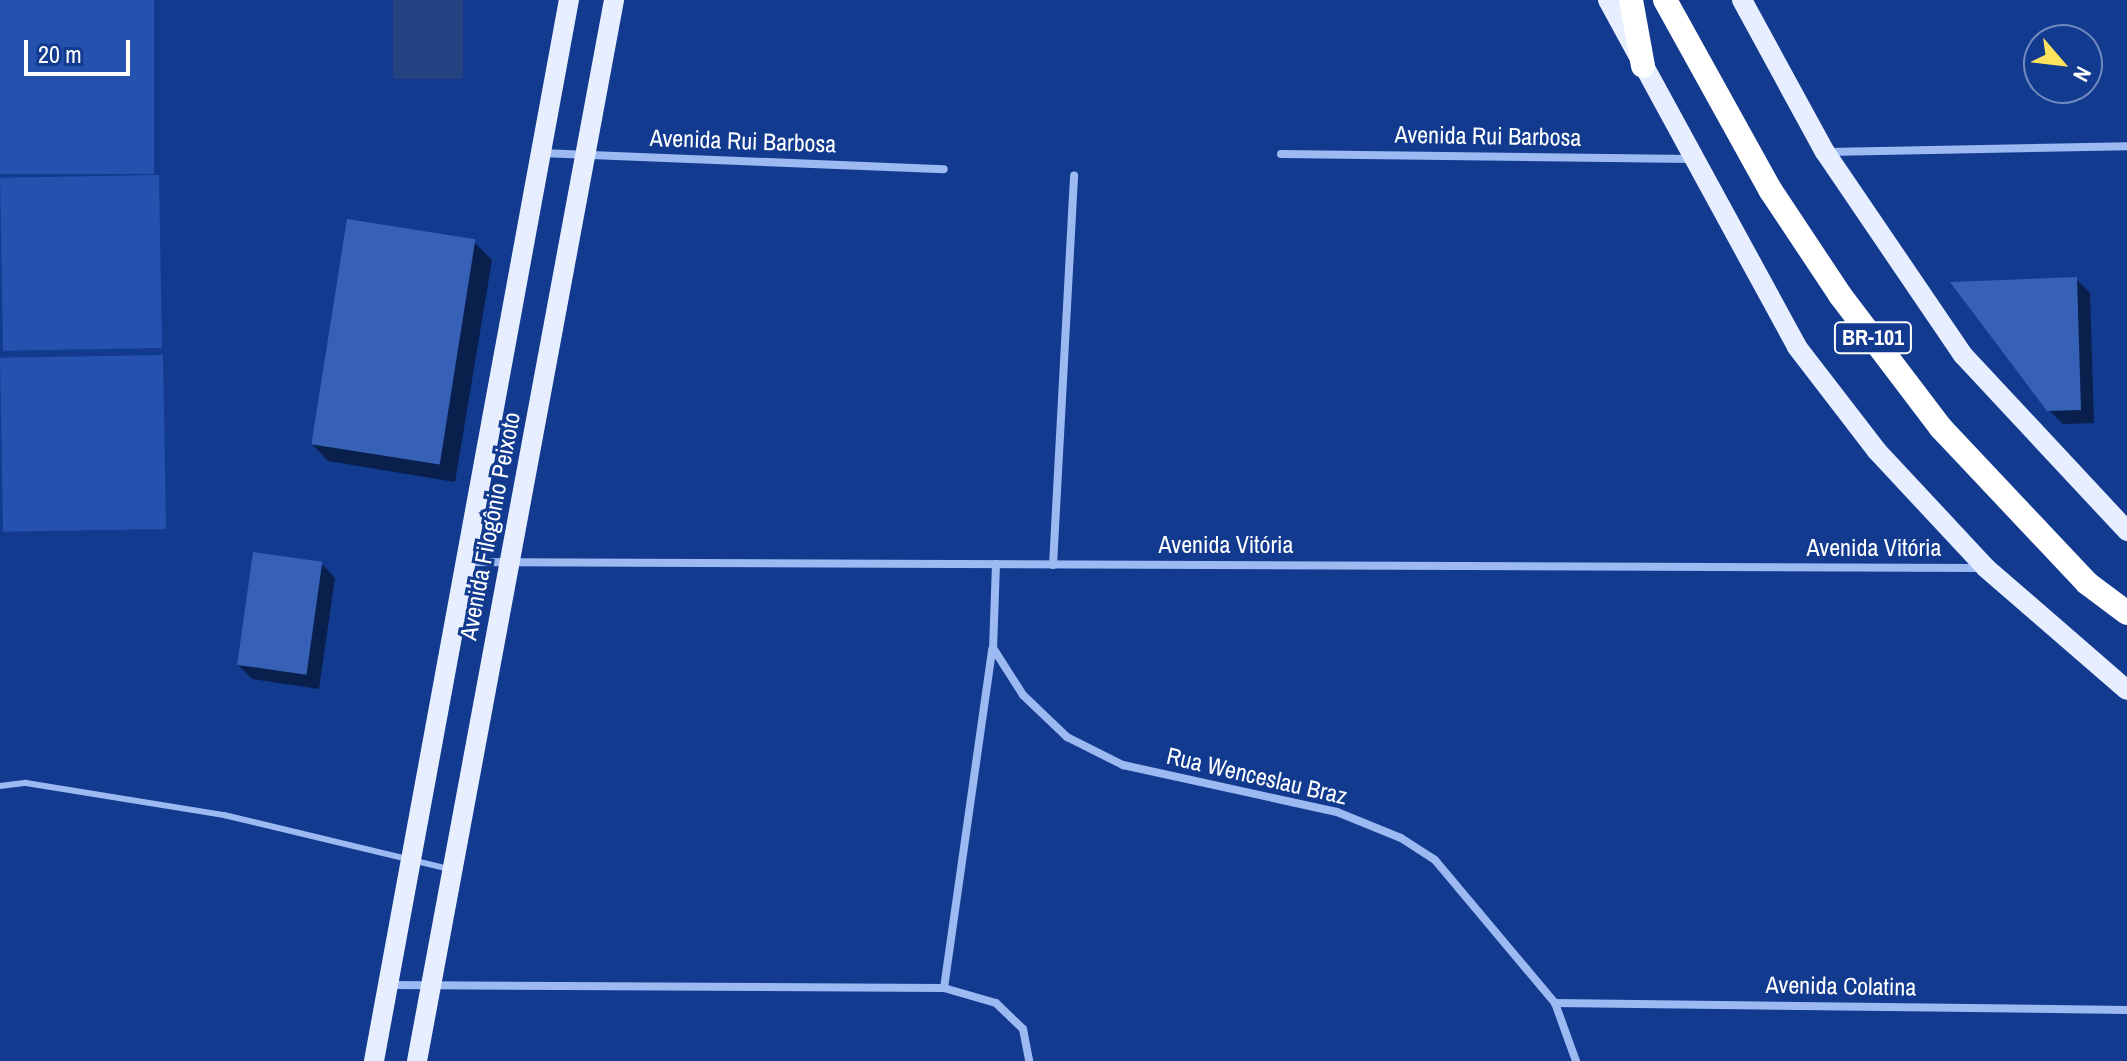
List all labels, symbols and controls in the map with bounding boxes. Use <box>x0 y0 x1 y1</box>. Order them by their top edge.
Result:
scale bar <box>28 24 134 74</box>
north arrow <box>2023 24 2103 104</box>
text: 20 m <box>38 38 82 70</box>
text: N <box>2066 62 2099 87</box>
street label: Avenida Rui Barbosa <box>1394 120 1582 152</box>
street label: Avenida Rui Barbosa <box>649 123 837 159</box>
road number: BR-101 <box>1833 320 1913 356</box>
street label: Avenida Filogônio Peixoto <box>454 410 526 642</box>
street label: Avenida Vitória <box>1159 531 1293 559</box>
street label: Avenida Vitória <box>1807 534 1941 562</box>
street label: Rua Wenceslau Braz <box>1164 741 1350 811</box>
street label: Avenida Colatina <box>1765 970 1917 1002</box>

